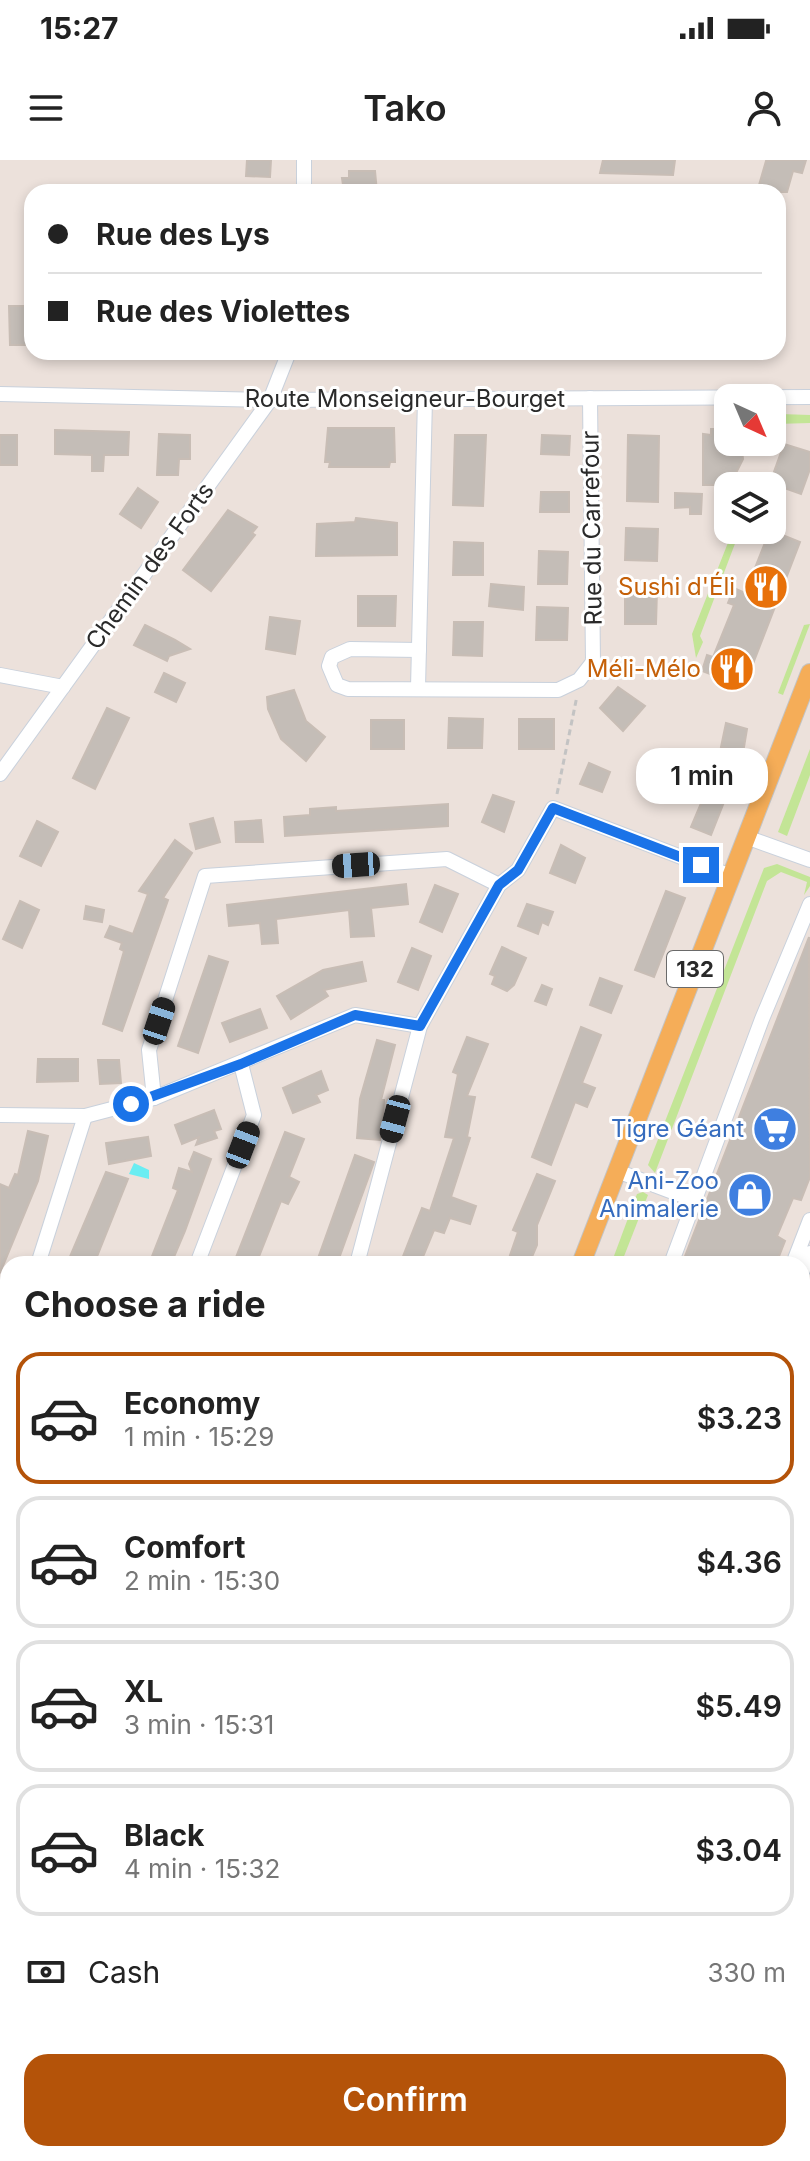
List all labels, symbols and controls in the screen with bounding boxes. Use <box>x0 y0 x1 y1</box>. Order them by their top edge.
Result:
text: 15:27 <box>40 10 118 46</box>
icon: menu <box>24 86 68 130</box>
text: Tako <box>363 86 447 130</box>
icon: person <box>742 86 786 130</box>
text: Rue des Lys <box>96 216 270 252</box>
text: Rue des Violettes <box>96 293 350 329</box>
street label: Route Monseigneur-Bourget <box>245 384 565 413</box>
north arrow <box>714 384 786 456</box>
map controls <box>714 384 786 544</box>
street label: Rue du Carrefour <box>575 430 608 626</box>
button: layers <box>714 472 786 544</box>
street label: Chemin des Forts <box>79 477 220 655</box>
restaurant icon: Sushi d'Éli <box>742 563 790 611</box>
place label: Sushi d'Éli <box>618 571 735 601</box>
restaurant icon: Méli-Mélo <box>708 645 756 693</box>
place label: Méli-Mélo <box>587 654 701 683</box>
callout: 1 min <box>635 749 767 805</box>
text: 1 min <box>670 760 734 791</box>
route end <box>683 847 719 883</box>
car <box>331 851 381 879</box>
road number: 132 <box>667 951 723 987</box>
car <box>140 994 178 1048</box>
route start <box>113 1086 149 1122</box>
car <box>377 1093 413 1145</box>
supermarket icon: Tigre Géant <box>751 1105 799 1153</box>
place label: Tigre Géant <box>611 1114 744 1143</box>
car <box>223 1118 263 1172</box>
place label: Ani-Zoo Animalerie <box>599 1166 719 1223</box>
shop icon: Ani-Zoo Animalerie <box>726 1171 774 1219</box>
text: Choose a ride <box>24 1282 266 1326</box>
icon: car <box>28 1382 100 1454</box>
text: Economy <box>124 1385 260 1421</box>
text: $3.23 <box>697 1400 782 1436</box>
text: 1 min · 15:29 <box>124 1421 274 1452</box>
icon: car <box>28 1526 100 1598</box>
text: Comfort <box>124 1529 245 1565</box>
text: $4.36 <box>696 1544 782 1580</box>
text: 2 min · 15:30 <box>124 1565 280 1596</box>
icon: car <box>28 1670 100 1742</box>
text: XL <box>124 1673 163 1709</box>
text: $5.49 <box>696 1688 782 1724</box>
text: 3 min · 15:31 <box>124 1709 274 1740</box>
icon: car <box>28 1814 100 1886</box>
text: Black <box>124 1817 204 1853</box>
text: $3.04 <box>696 1832 782 1868</box>
text: 4 min · 15:32 <box>124 1853 280 1884</box>
icon: cash <box>24 1950 68 1994</box>
text: Cash <box>88 1954 160 1990</box>
text: 330 m <box>707 1957 786 1988</box>
button: Confirm <box>24 2054 786 2146</box>

